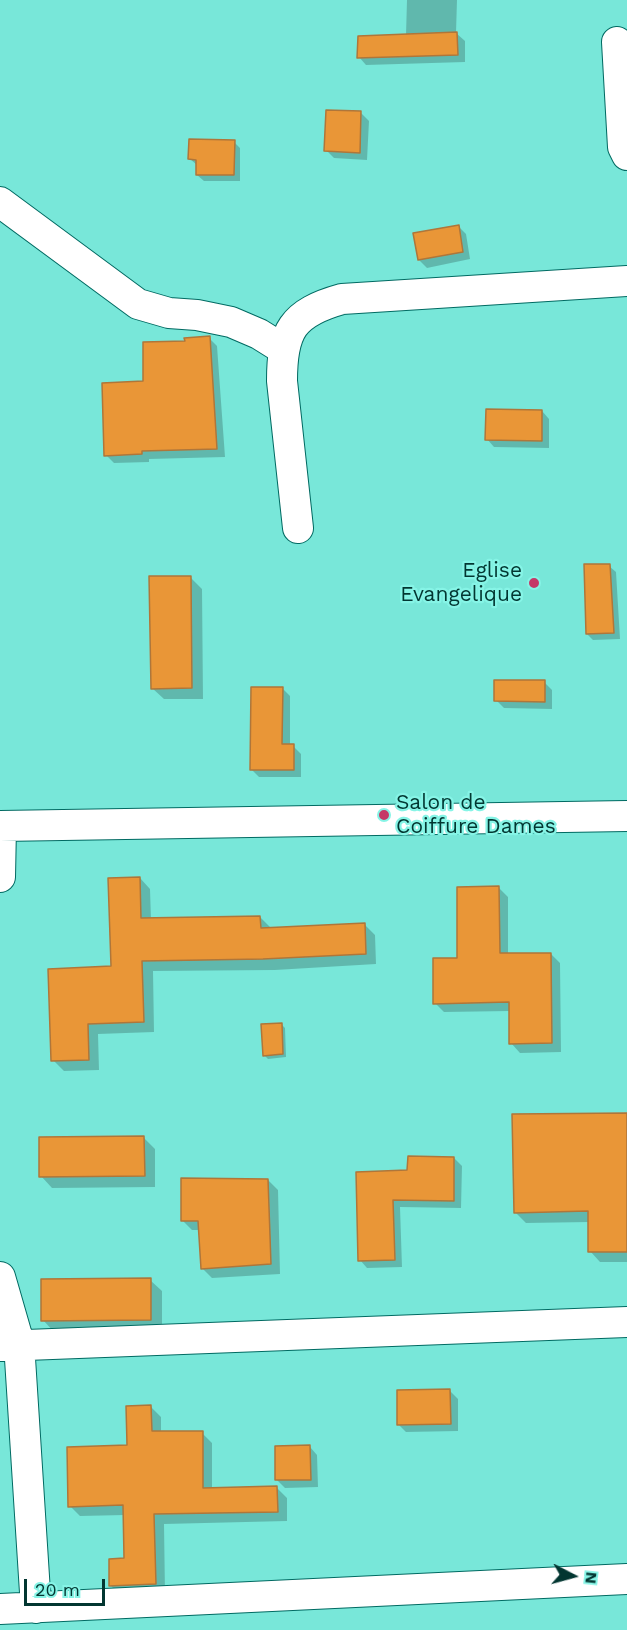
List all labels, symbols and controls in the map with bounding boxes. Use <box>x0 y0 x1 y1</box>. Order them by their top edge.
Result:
place label: Eglise Evangelique <box>400 558 522 608</box>
marker: Eglise Evangelique <box>527 576 541 590</box>
place label: Salon de Coiffure Dames <box>396 790 556 840</box>
marker: Salon de Coiffure Dames <box>377 808 391 822</box>
north arrow <box>543 1546 603 1606</box>
scale bar <box>27 1567 108 1605</box>
text: N <box>581 1571 601 1585</box>
text: 20 m <box>35 1579 80 1600</box>

